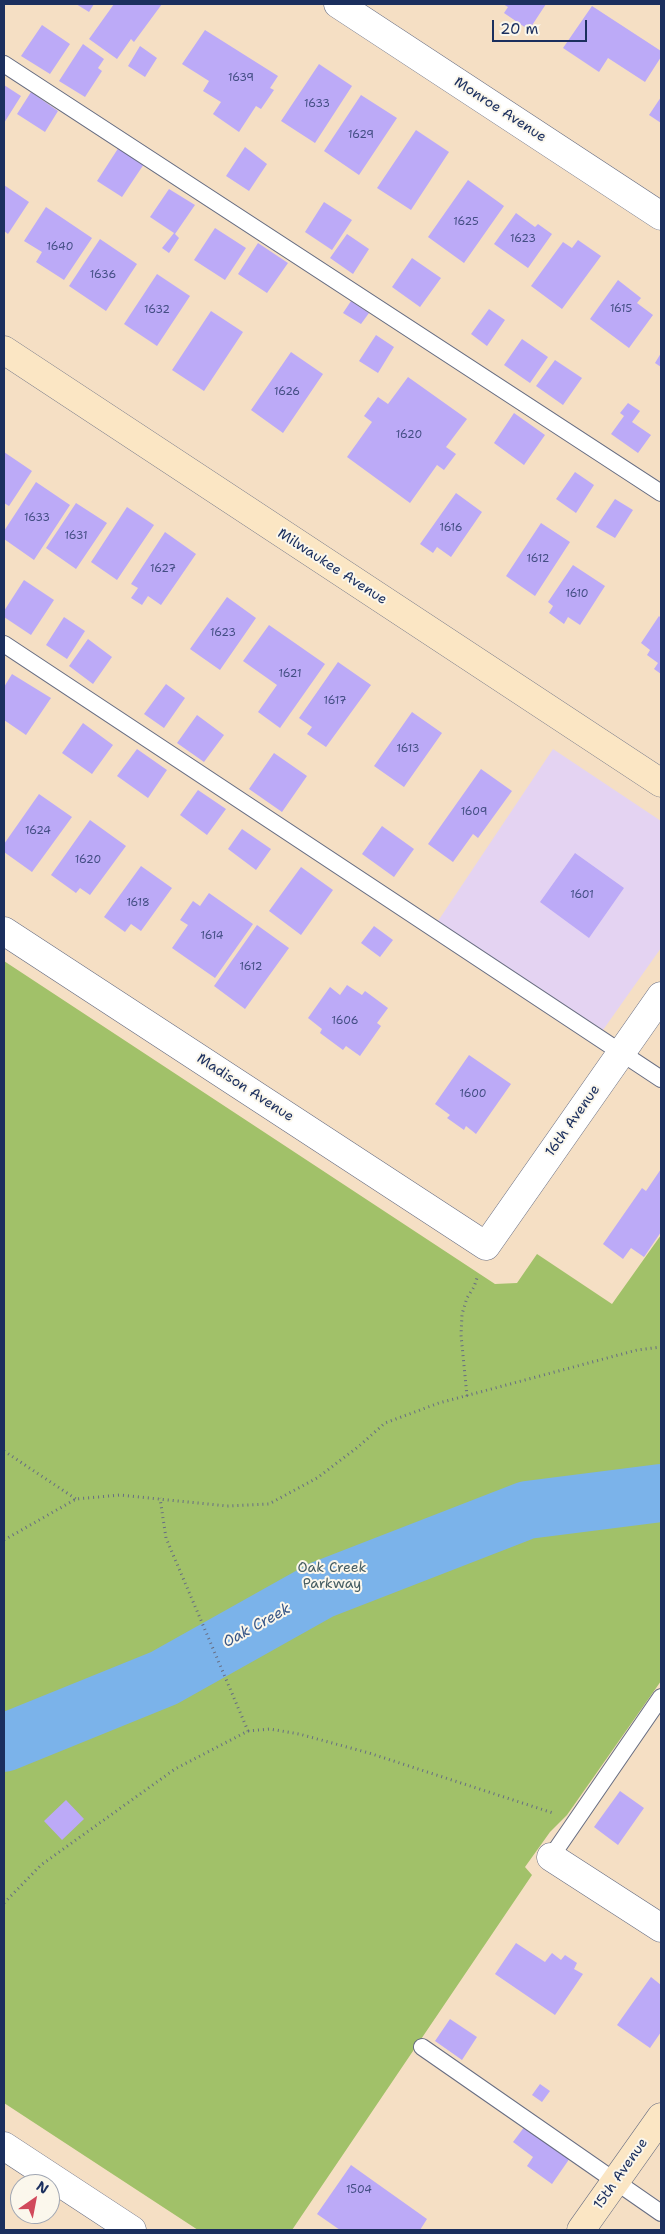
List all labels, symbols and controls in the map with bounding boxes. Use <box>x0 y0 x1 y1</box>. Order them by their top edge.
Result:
scale bar <box>495 10 590 42</box>
text: 20 m <box>500 19 539 39</box>
house number: 1639 <box>228 71 254 85</box>
street label: Monroe Avenue <box>451 74 549 146</box>
house number: 1633 <box>304 97 330 111</box>
house number: 1629 <box>348 128 374 142</box>
house number: 1625 <box>453 215 479 229</box>
house number: 1623 <box>510 232 536 246</box>
house number: 1640 <box>47 240 73 254</box>
house number: 1636 <box>90 268 116 282</box>
house number: 1615 <box>610 302 632 316</box>
house number: 1632 <box>144 303 170 317</box>
house number: 1626 <box>274 385 300 399</box>
house number: 1620 <box>396 428 422 442</box>
house number: 1633 <box>24 511 50 525</box>
house number: 1616 <box>439 521 463 535</box>
street label: Milwaukee Avenue <box>274 525 390 609</box>
house number: 1631 <box>65 529 87 543</box>
house number: 1612 <box>527 552 549 566</box>
house number: 1627 <box>150 562 176 576</box>
house number: 1610 <box>565 587 589 601</box>
house number: 1623 <box>210 626 236 640</box>
house number: 1621 <box>279 667 301 681</box>
house number: 1617 <box>324 694 346 708</box>
house number: 1613 <box>397 742 419 756</box>
house number: 1609 <box>461 805 487 819</box>
house number: 1624 <box>25 824 51 838</box>
house number: 1620 <box>75 853 101 867</box>
house number: 1601 <box>570 888 594 902</box>
house number: 1618 <box>126 896 150 910</box>
house number: 1614 <box>201 929 223 943</box>
house number: 1612 <box>240 960 262 974</box>
house number: 1606 <box>332 1014 358 1028</box>
street label: Madison Avenue <box>193 1050 297 1126</box>
street label: 16th Avenue <box>542 1082 604 1160</box>
house number: 1600 <box>460 1087 486 1101</box>
park label: Oak Creek Parkway <box>297 1560 367 1592</box>
water label: Oak Creek <box>220 1600 294 1652</box>
street label: 15th Avenue <box>590 2135 652 2213</box>
north arrow <box>10 2174 60 2224</box>
text: N <box>33 2177 52 2198</box>
house number: 1504 <box>346 2183 372 2197</box>

